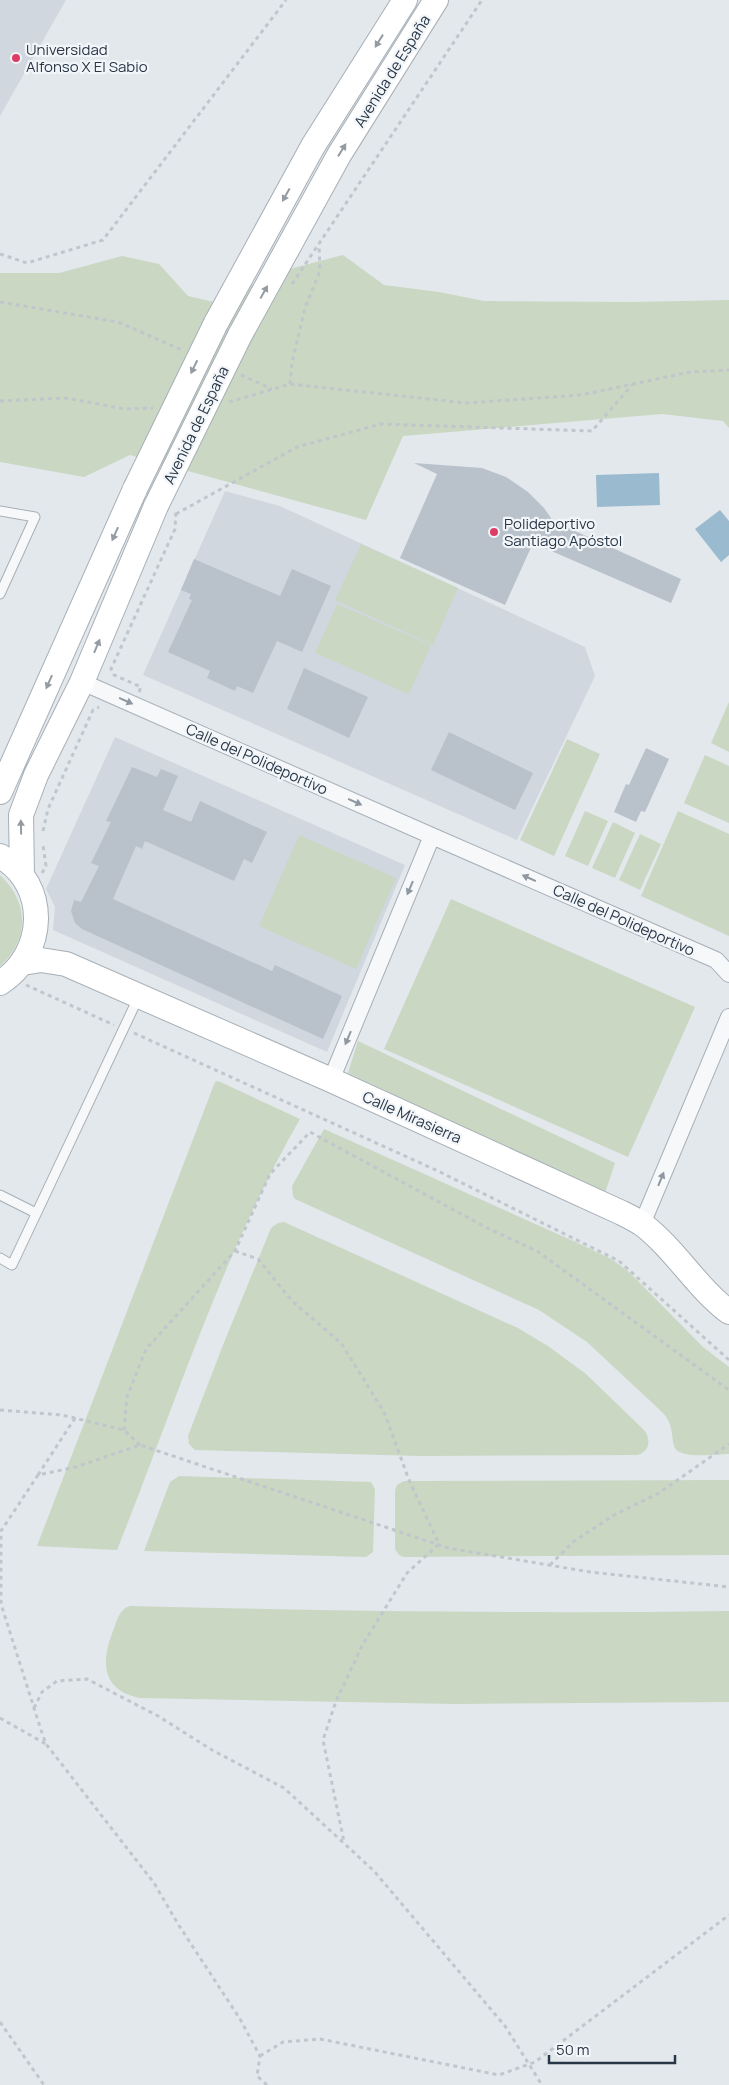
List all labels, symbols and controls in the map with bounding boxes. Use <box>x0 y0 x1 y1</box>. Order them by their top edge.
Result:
street label: Avenida de España <box>349 11 435 131</box>
one-way arrow <box>374 35 384 48</box>
place label: Universidad Alfonso X El Sabio <box>26 39 148 77</box>
marker: Universidad Alfonso X El Sabio <box>10 52 22 64</box>
one-way arrow <box>338 143 347 156</box>
one-way arrow <box>282 188 290 203</box>
one-way arrow <box>259 285 268 298</box>
one-way arrow <box>190 360 198 374</box>
street label: Avenida de España <box>158 362 234 488</box>
place label: Polideportivo Santiago Apóstol <box>504 513 622 551</box>
marker: Polideportivo Santiago Apóstol <box>488 526 500 538</box>
one-way arrow <box>111 527 119 541</box>
one-way arrow <box>94 639 102 653</box>
one-way arrow <box>45 675 53 689</box>
one-way arrow <box>119 698 133 706</box>
street label: Calle del Polideportivo <box>183 718 331 800</box>
one-way arrow <box>348 798 362 806</box>
one-way arrow <box>17 818 25 834</box>
one-way arrow <box>522 874 536 882</box>
street label: Calle del Polideportivo <box>550 879 698 961</box>
one-way arrow <box>406 881 414 895</box>
one-way arrow <box>344 1031 352 1045</box>
street label: Calle Mirasierra <box>359 1086 465 1148</box>
one-way arrow <box>658 1172 666 1187</box>
scale bar <box>549 2032 675 2064</box>
text: 50 m <box>556 2039 590 2060</box>

